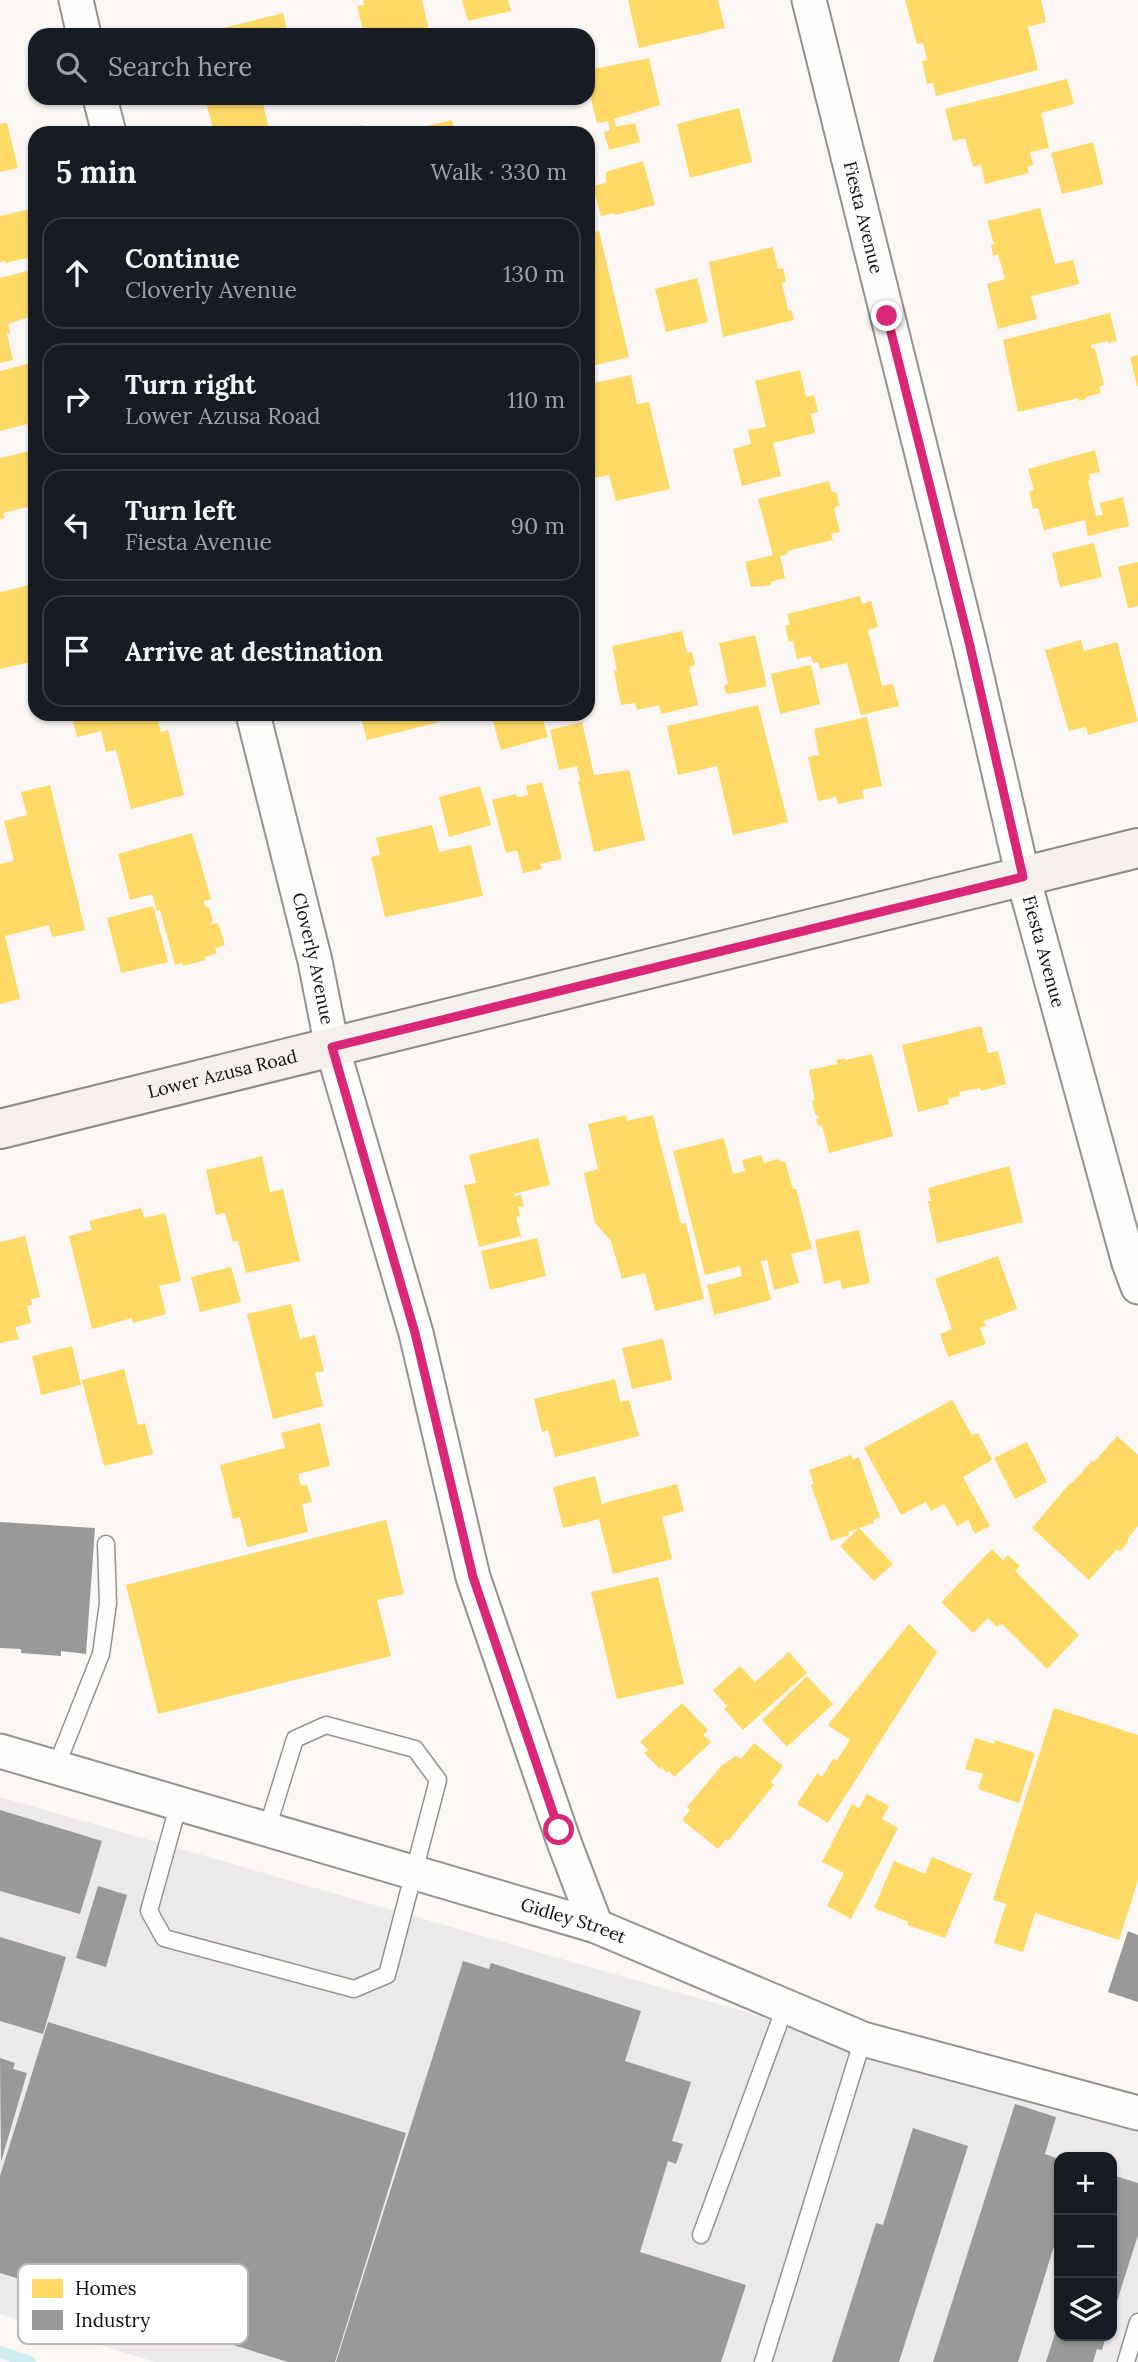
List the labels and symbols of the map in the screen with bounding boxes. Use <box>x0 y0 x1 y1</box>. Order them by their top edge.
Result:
street label: Fiesta Avenue <box>839 159 889 276</box>
route end <box>871 300 902 331</box>
street label: Cloverly Avenue <box>287 890 339 1027</box>
street label: Fiesta Avenue <box>1018 893 1070 1010</box>
street label: Lower Azusa Road <box>145 1044 300 1103</box>
route start <box>543 1814 574 1845</box>
street label: Gidley Street <box>518 1893 630 1948</box>
legend <box>18 2264 248 2344</box>
text: Homes <box>75 2276 137 2300</box>
text: Industry <box>75 2308 150 2332</box>

